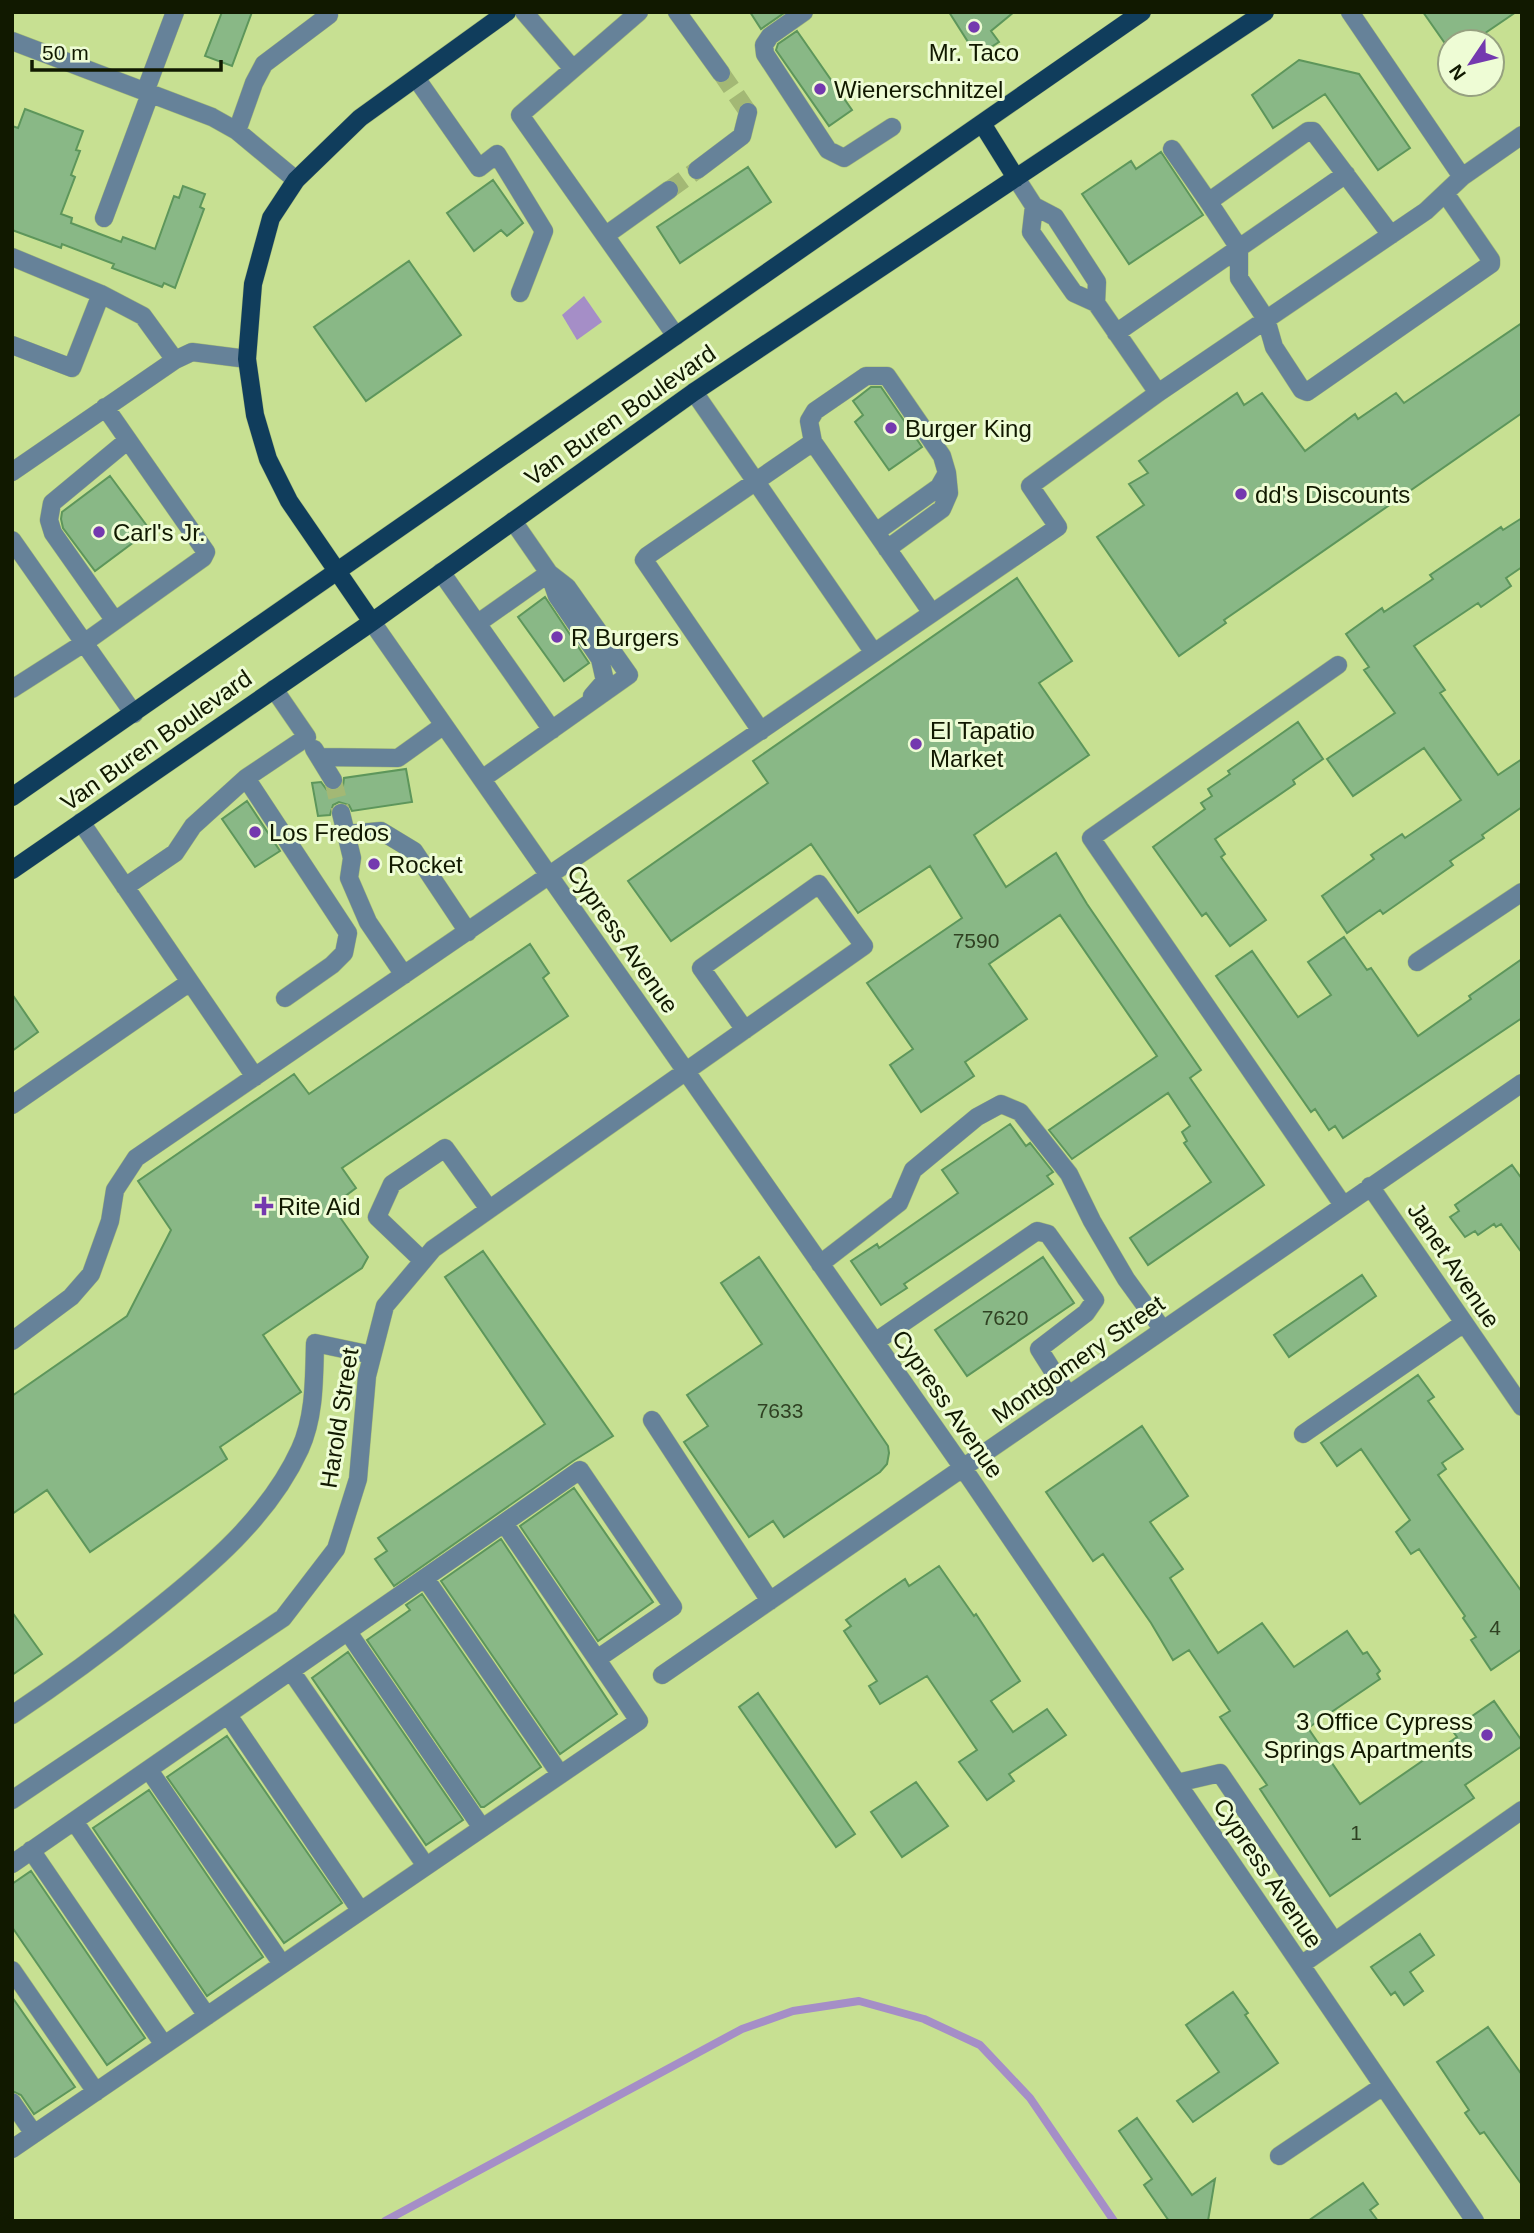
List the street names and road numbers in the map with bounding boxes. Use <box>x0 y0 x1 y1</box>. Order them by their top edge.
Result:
street label: Van Buren Boulevard <box>520 339 720 491</box>
street label: Van Buren Boulevard <box>56 664 256 816</box>
street label: Cypress Avenue <box>562 860 684 1018</box>
street label: Janet Avenue <box>1402 1197 1506 1333</box>
street label: Montgomery Street <box>987 1289 1170 1429</box>
street label: Cypress Avenue <box>887 1325 1009 1483</box>
street label: Harold Street <box>315 1346 363 1490</box>
street label: Cypress Avenue <box>1208 1793 1328 1953</box>

